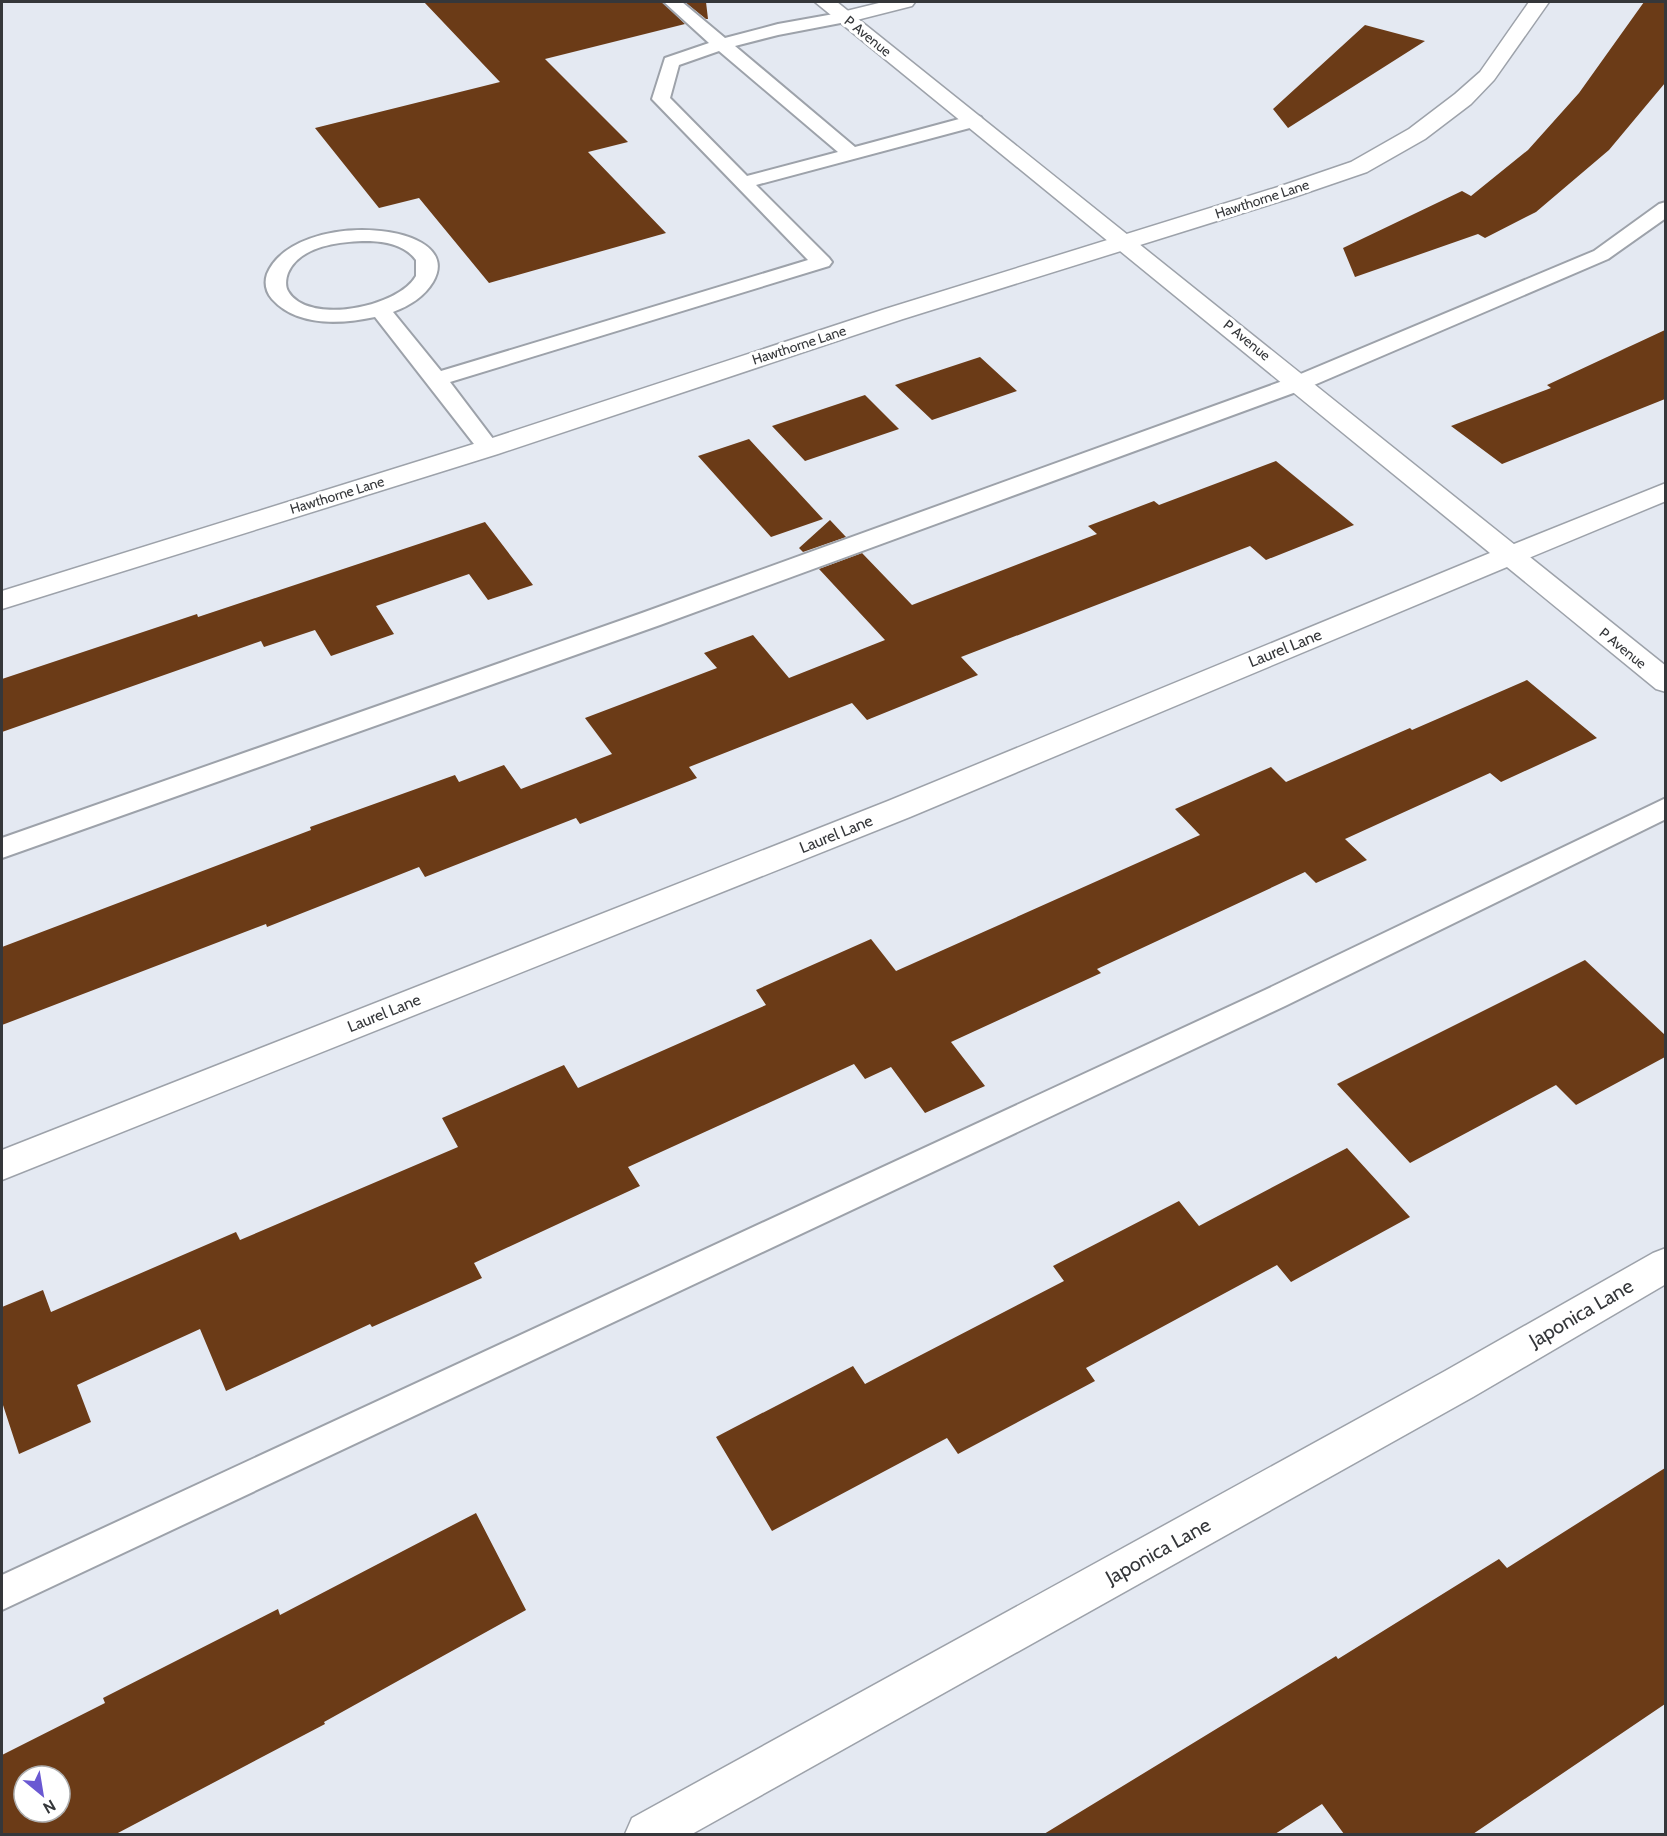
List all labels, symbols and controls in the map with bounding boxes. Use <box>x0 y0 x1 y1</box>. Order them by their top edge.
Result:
street label: P Avenue <box>841 12 895 60</box>
street label: Hawthorne Lane <box>1213 175 1311 223</box>
street label: P Avenue <box>1220 316 1274 364</box>
street label: Hawthorne Lane <box>750 321 848 369</box>
street label: Hawthorne Lane <box>288 472 386 518</box>
street label: P Avenue <box>1596 624 1650 672</box>
street label: Laurel Lane <box>1246 625 1324 671</box>
street label: Laurel Lane <box>797 811 875 857</box>
street label: Laurel Lane <box>345 990 423 1036</box>
street label: Japonica Lane <box>1524 1274 1637 1353</box>
street label: Japonica Lane <box>1100 1512 1215 1590</box>
north arrow <box>12 1764 72 1824</box>
text: N <box>40 1796 59 1818</box>

